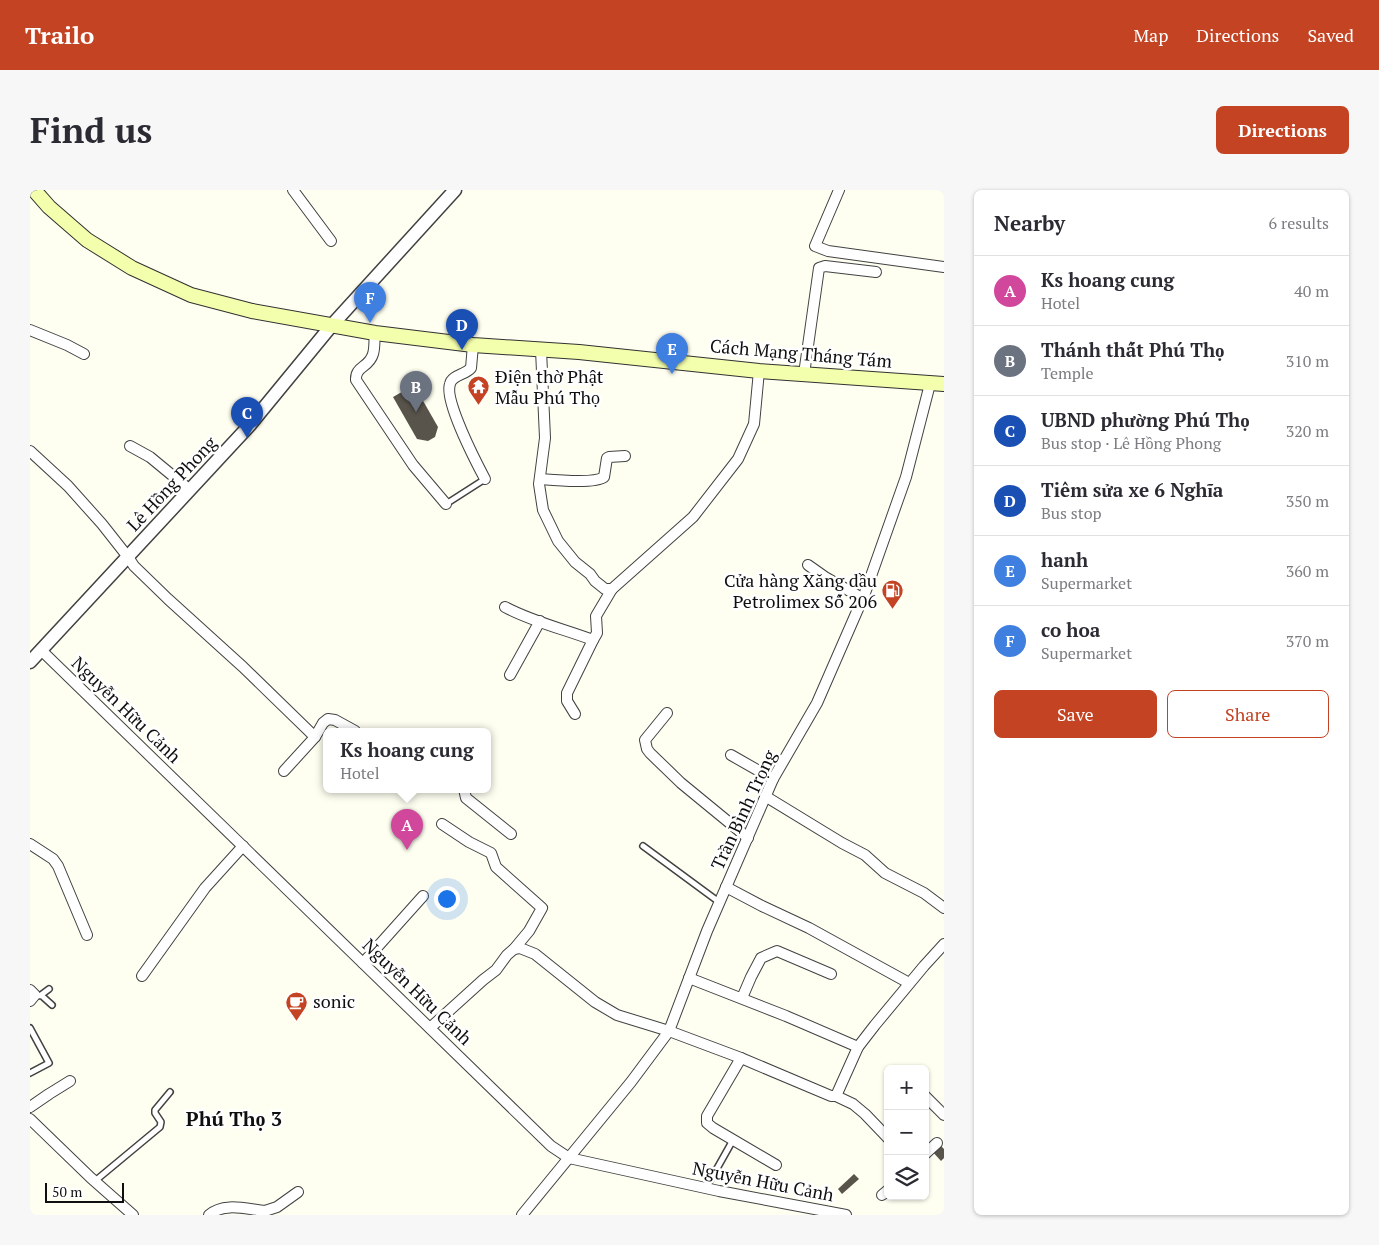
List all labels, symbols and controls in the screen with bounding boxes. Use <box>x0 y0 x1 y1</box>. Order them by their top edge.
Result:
text: Trailo <box>25 19 94 51</box>
text: Map <box>1133 23 1168 47</box>
text: Directions <box>1196 23 1279 47</box>
text: Saved <box>1307 23 1354 47</box>
button: Directions <box>1216 106 1349 154</box>
text: Find us <box>30 107 152 153</box>
text: Nearby <box>994 209 1065 237</box>
text: 6 results <box>1269 212 1329 234</box>
text: Ks hoang cung <box>1041 267 1174 292</box>
text: A <box>1004 280 1016 302</box>
text: 40 m <box>1294 280 1329 302</box>
pin: F <box>354 282 386 323</box>
text: Hotel <box>1041 292 1080 314</box>
pin: D <box>446 309 478 350</box>
pin: E <box>656 333 688 374</box>
street label: Cách Mạng Tháng Tám <box>709 333 894 373</box>
text: Thánh thất Phú Thọ <box>1041 337 1225 362</box>
text: B <box>1005 350 1015 372</box>
text: 310 m <box>1286 350 1329 372</box>
text: Temple <box>1041 362 1094 384</box>
place label: Điện thờ Phật Mẫu Phú Thọ <box>495 364 604 409</box>
pin: B <box>400 371 432 412</box>
temple icon: Điện thờ Phật Mẫu Phú Thọ <box>467 375 491 406</box>
pin: C <box>231 397 263 438</box>
text: UBND phường Phú Thọ <box>1041 407 1250 432</box>
text: C <box>1005 420 1015 442</box>
text: 320 m <box>1286 420 1329 442</box>
street label: Lê Hồng Phong <box>121 430 222 536</box>
text: Bus stop · Lê Hồng Phong <box>1041 432 1221 454</box>
text: Tiêm sửa xe 6 Nghĩa <box>1041 477 1223 502</box>
text: D <box>1004 490 1016 512</box>
text: 350 m <box>1286 490 1329 512</box>
text: Bus stop <box>1041 502 1102 524</box>
text: hanh <box>1041 547 1088 572</box>
text: E <box>1005 560 1015 582</box>
text: 360 m <box>1286 560 1329 582</box>
place label: Cửa hàng Xăng dầu Petrolimex Số 206 <box>724 568 877 613</box>
text: Supermarket <box>1041 572 1132 594</box>
fuel station icon: Cửa hàng Xăng dầu Petrolimex Số 206 <box>881 579 905 610</box>
text: co hoa <box>1041 617 1100 642</box>
text: F <box>1005 630 1015 652</box>
text: 370 m <box>1286 630 1329 652</box>
text: Supermarket <box>1041 642 1132 664</box>
street label: Nguyễn Hữu Cảnh <box>67 651 187 768</box>
button: Save <box>994 690 1157 738</box>
button: Share <box>1167 690 1329 738</box>
popup <box>323 728 491 793</box>
text: Ks hoang cung <box>340 737 474 762</box>
street label: Trần Bình Trọng <box>705 745 782 873</box>
text: Hotel <box>340 762 379 784</box>
pin: A <box>391 809 423 850</box>
your location <box>434 886 460 912</box>
street label: Nguyễn Hữu Cảnh <box>358 933 478 1050</box>
place label: sonic <box>313 989 355 1013</box>
cafe icon: sonic <box>285 990 309 1021</box>
map controls <box>884 1065 929 1200</box>
button: + <box>884 1065 929 1110</box>
district label: Phú Thọ 3 <box>186 1105 282 1132</box>
button: − <box>884 1110 929 1155</box>
button: layers <box>884 1155 929 1200</box>
street label: Nguyễn Hữu Cảnh <box>690 1156 836 1207</box>
scale bar <box>45 1180 124 1203</box>
text: 50 m <box>52 1182 82 1201</box>

